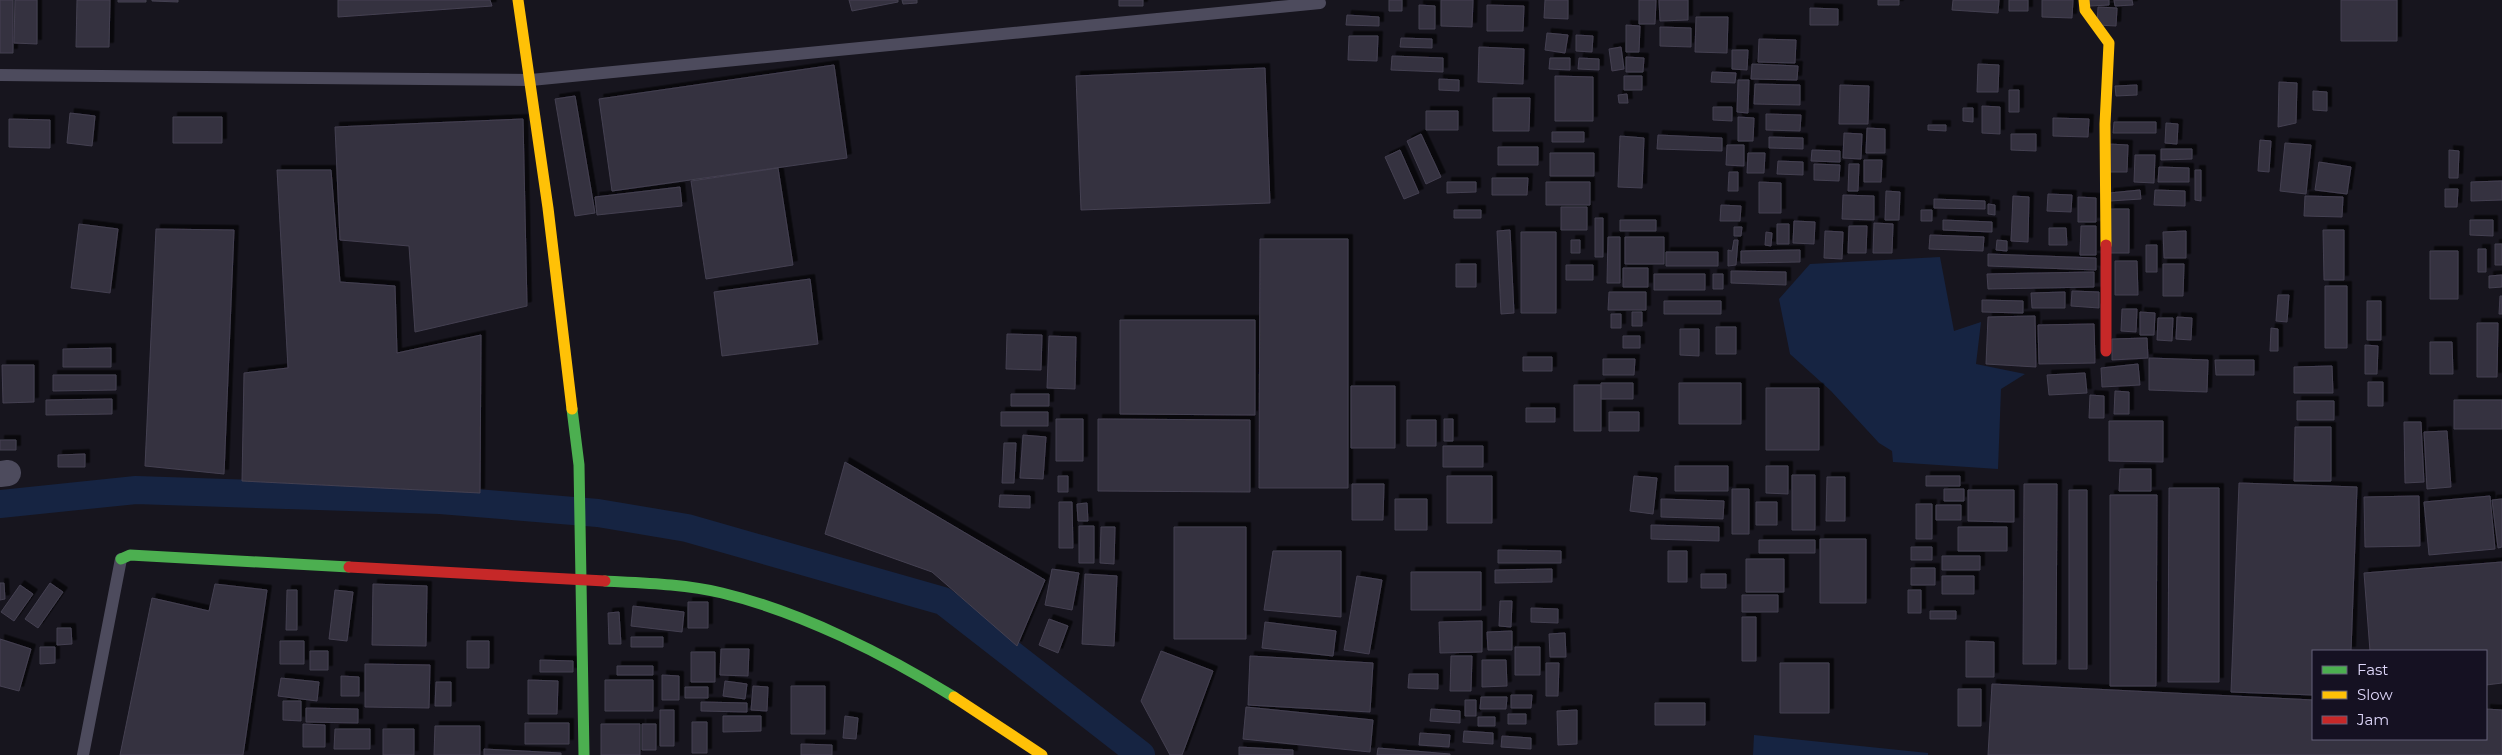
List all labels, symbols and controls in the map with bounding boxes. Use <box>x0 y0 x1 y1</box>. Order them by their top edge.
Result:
legend <box>2312 650 2487 740</box>
text: Fast <box>2357 660 2388 679</box>
text: Slow <box>2357 685 2393 704</box>
text: Jam <box>2356 710 2389 729</box>

